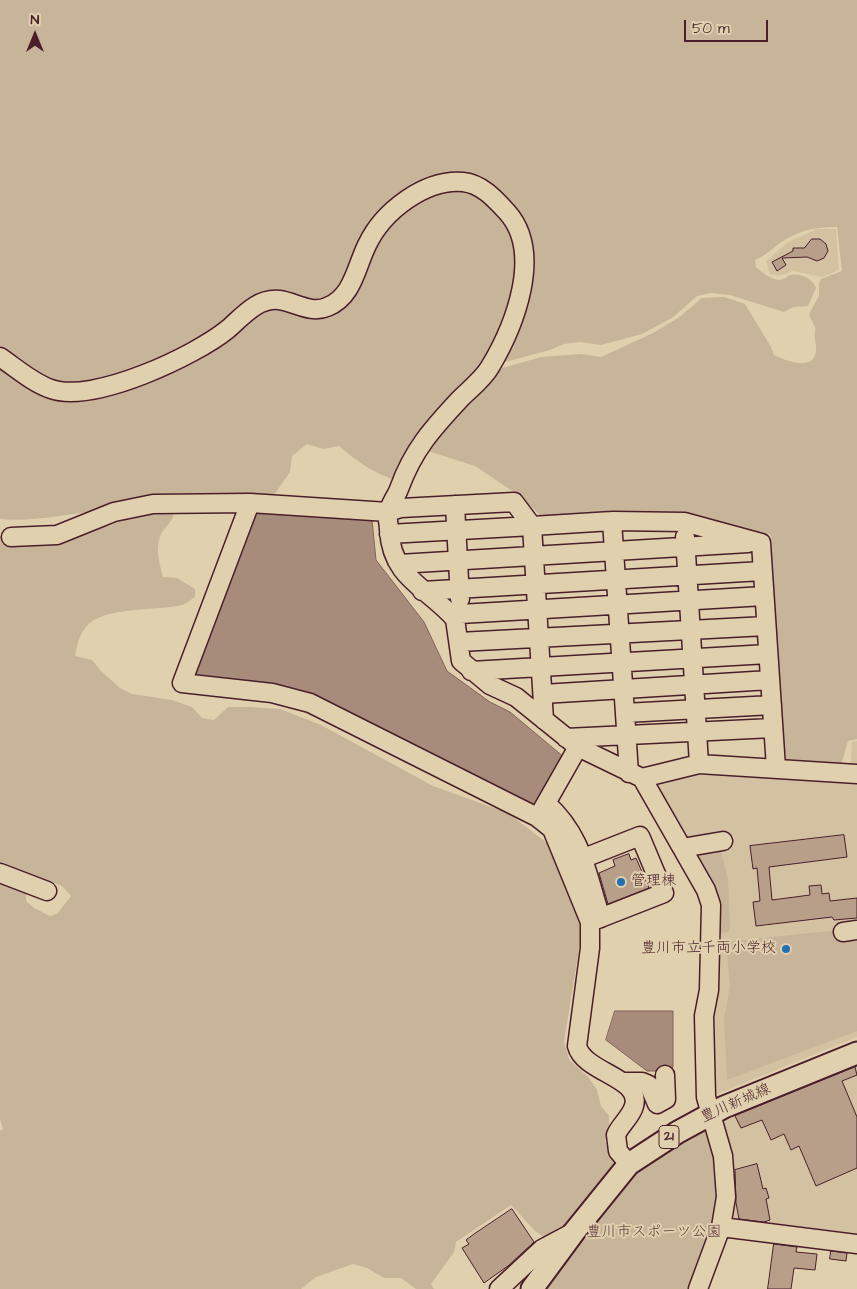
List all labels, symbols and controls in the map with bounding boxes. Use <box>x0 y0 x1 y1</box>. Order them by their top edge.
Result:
north arrow <box>10 10 60 60</box>
text: N <box>31 10 39 30</box>
scale bar <box>687 10 771 42</box>
text: 50 m <box>692 18 730 39</box>
place label: 管理棟 <box>631 873 676 891</box>
marker: 管理棟 <box>615 876 627 888</box>
place label: 豊川市立千両小学校 <box>641 940 776 958</box>
marker: 豊川市立千両小学校 <box>780 943 792 955</box>
street label: 豊川新城線 <box>698 1081 774 1127</box>
road number: 21 <box>659 1126 679 1148</box>
park label: 豊川市スポーツ公園 <box>587 1224 721 1242</box>

